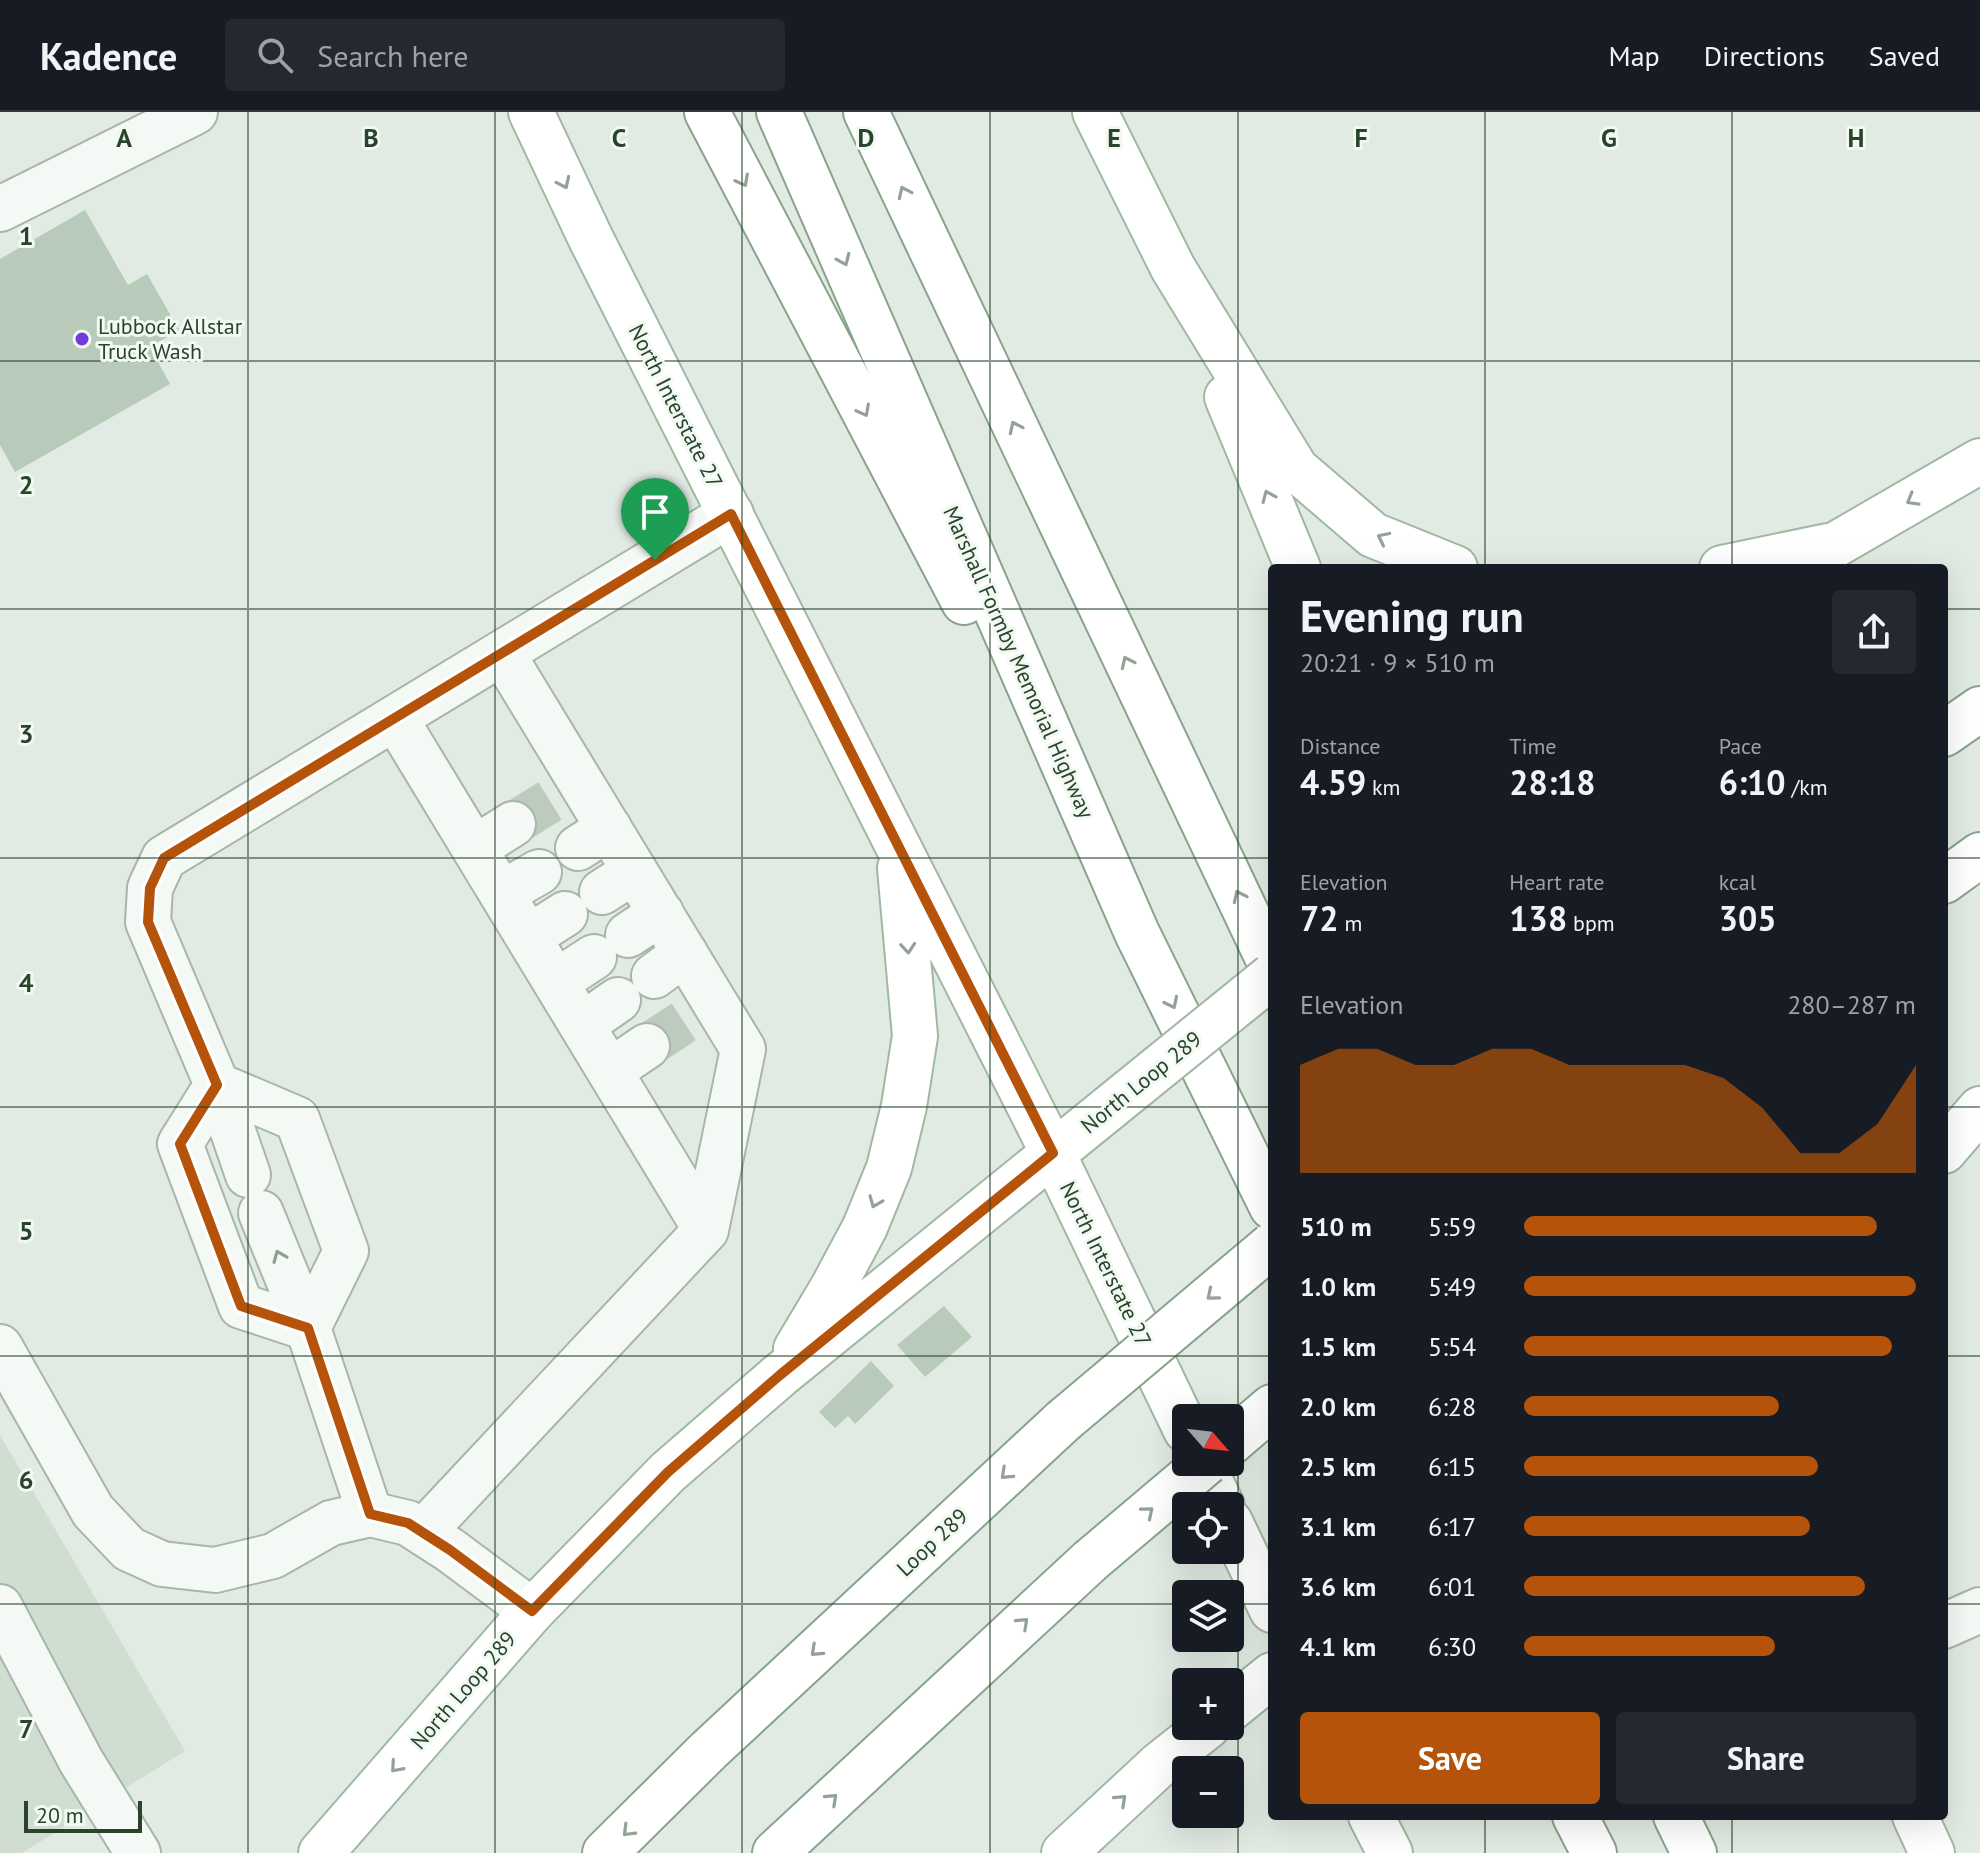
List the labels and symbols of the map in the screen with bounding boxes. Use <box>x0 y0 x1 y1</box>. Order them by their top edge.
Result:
text: A <box>116 121 132 154</box>
text: B <box>363 121 379 154</box>
text: C <box>612 121 626 154</box>
text: D <box>858 121 874 154</box>
text: E <box>1107 121 1121 154</box>
text: F <box>1354 121 1368 154</box>
text: G <box>1601 121 1617 154</box>
text: H <box>1848 121 1864 154</box>
one-way arrow <box>734 173 749 187</box>
one-way arrow <box>554 174 570 189</box>
one-way arrow <box>898 186 914 200</box>
text: 1 <box>19 219 33 252</box>
one-way arrow <box>834 252 850 267</box>
place label: Lubbock Allstar Truck Wash <box>98 312 243 365</box>
street label: North Interstate 27 <box>623 319 729 493</box>
marker: Lubbock Allstar Truck Wash <box>73 330 91 348</box>
one-way arrow <box>854 403 869 418</box>
one-way arrow <box>1009 420 1025 435</box>
text: 2 <box>19 468 33 501</box>
pin <box>621 478 689 560</box>
one-way arrow <box>1261 490 1278 504</box>
one-way arrow <box>1906 490 1921 506</box>
street label: Marshall Formby Memorial Highway <box>937 502 1101 823</box>
one-way arrow <box>1376 533 1391 548</box>
one-way arrow <box>1121 655 1137 670</box>
text: 3 <box>19 717 33 750</box>
one-way arrow <box>1233 890 1249 905</box>
one-way arrow <box>899 941 916 954</box>
text: 4 <box>19 966 34 999</box>
one-way arrow <box>1162 995 1177 1010</box>
street label: North Loop 289 <box>1075 1025 1207 1139</box>
street label: North Interstate 27 <box>1054 1177 1158 1351</box>
one-way arrow <box>869 1194 885 1208</box>
text: 5 <box>19 1214 33 1247</box>
one-way arrow <box>272 1250 289 1264</box>
one-way arrow <box>1207 1285 1222 1300</box>
north arrow <box>1172 1404 1244 1476</box>
text: 6 <box>19 1463 33 1496</box>
one-way arrow <box>1001 1465 1015 1480</box>
street label: Loop 289 <box>890 1502 974 1582</box>
one-way arrow <box>1139 1507 1154 1522</box>
one-way arrow <box>1014 1617 1028 1632</box>
street label: North Loop 289 <box>404 1625 522 1755</box>
one-way arrow <box>810 1642 825 1656</box>
text: 7 <box>19 1712 33 1745</box>
one-way arrow <box>391 1758 405 1773</box>
one-way arrow <box>823 1794 837 1809</box>
one-way arrow <box>1112 1796 1127 1810</box>
scale bar <box>24 1797 142 1833</box>
one-way arrow <box>623 1822 637 1836</box>

